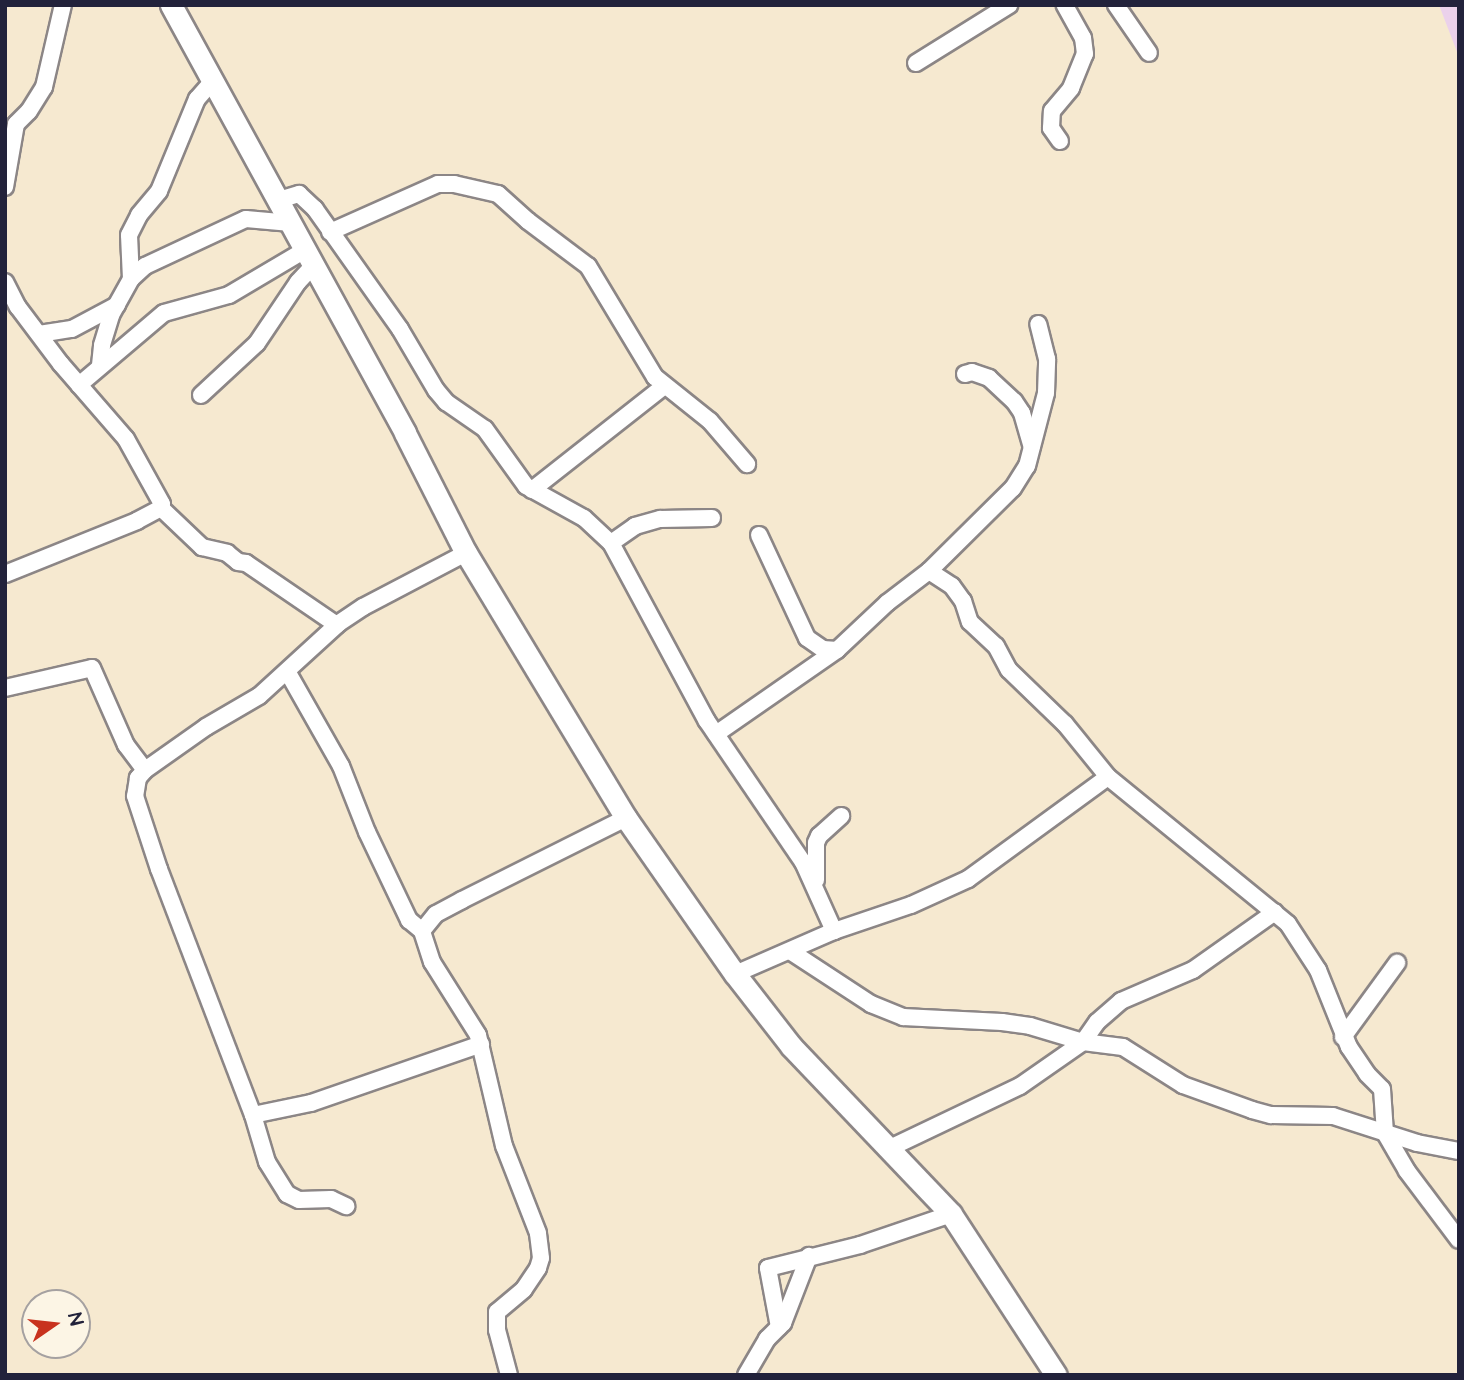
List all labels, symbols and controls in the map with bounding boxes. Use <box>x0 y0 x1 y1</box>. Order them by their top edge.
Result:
north arrow <box>21 1289 91 1359</box>
text: N <box>60 1310 89 1328</box>

